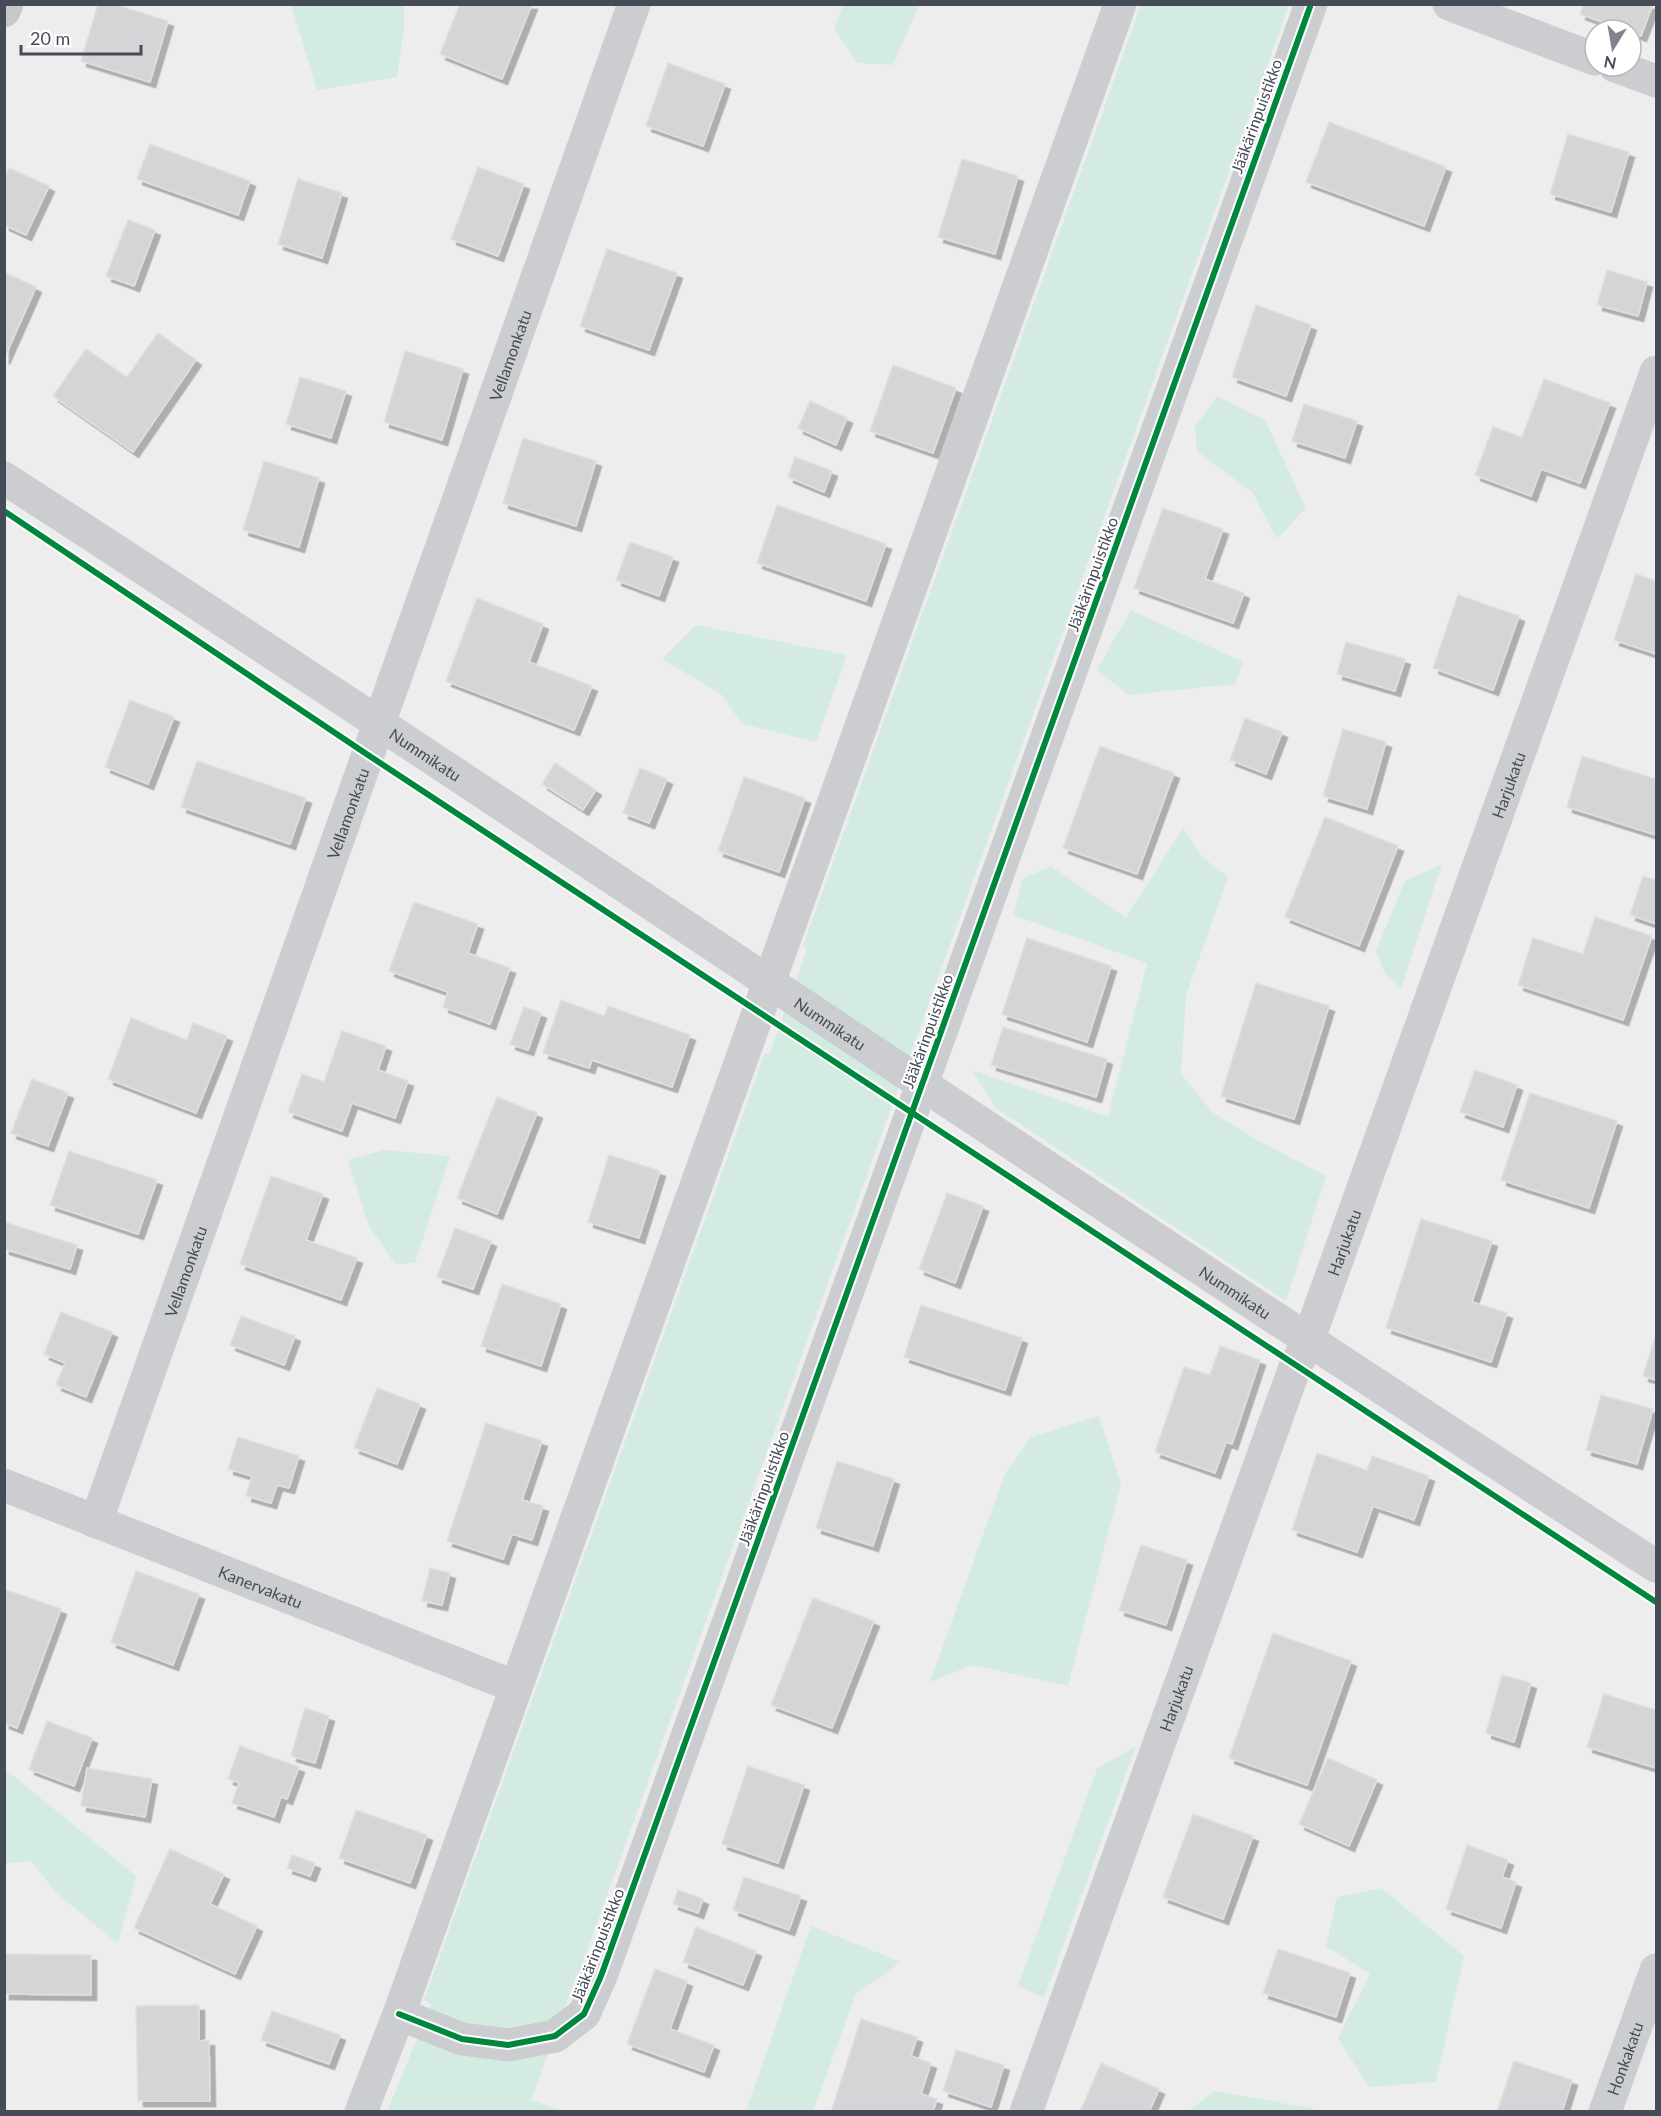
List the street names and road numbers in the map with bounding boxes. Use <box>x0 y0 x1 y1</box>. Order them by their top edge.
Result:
street label: Jääkärinpuistikko <box>1226 56 1286 176</box>
street label: Vellamonkatu <box>485 307 534 403</box>
street label: Jääkärinpuistikko <box>1062 514 1122 634</box>
street label: Nummikatu <box>386 724 465 785</box>
street label: Harjukatu <box>1487 749 1528 821</box>
street label: Vellamonkatu <box>322 765 372 861</box>
street label: Jääkärinpuistikko <box>897 971 957 1091</box>
street label: Nummikatu <box>791 992 870 1054</box>
street label: Harjukatu <box>1323 1207 1364 1278</box>
street label: Vellamonkatu <box>160 1223 210 1319</box>
street label: Nummikatu <box>1196 1261 1275 1322</box>
street label: Jääkärinpuistikko <box>733 1428 793 1548</box>
street label: Kanervakatu <box>216 1561 305 1611</box>
street label: Harjukatu <box>1155 1662 1196 1734</box>
street label: Jääkärinpuistikko <box>567 1885 627 2005</box>
street label: Honkakatu <box>1602 2019 1646 2098</box>

